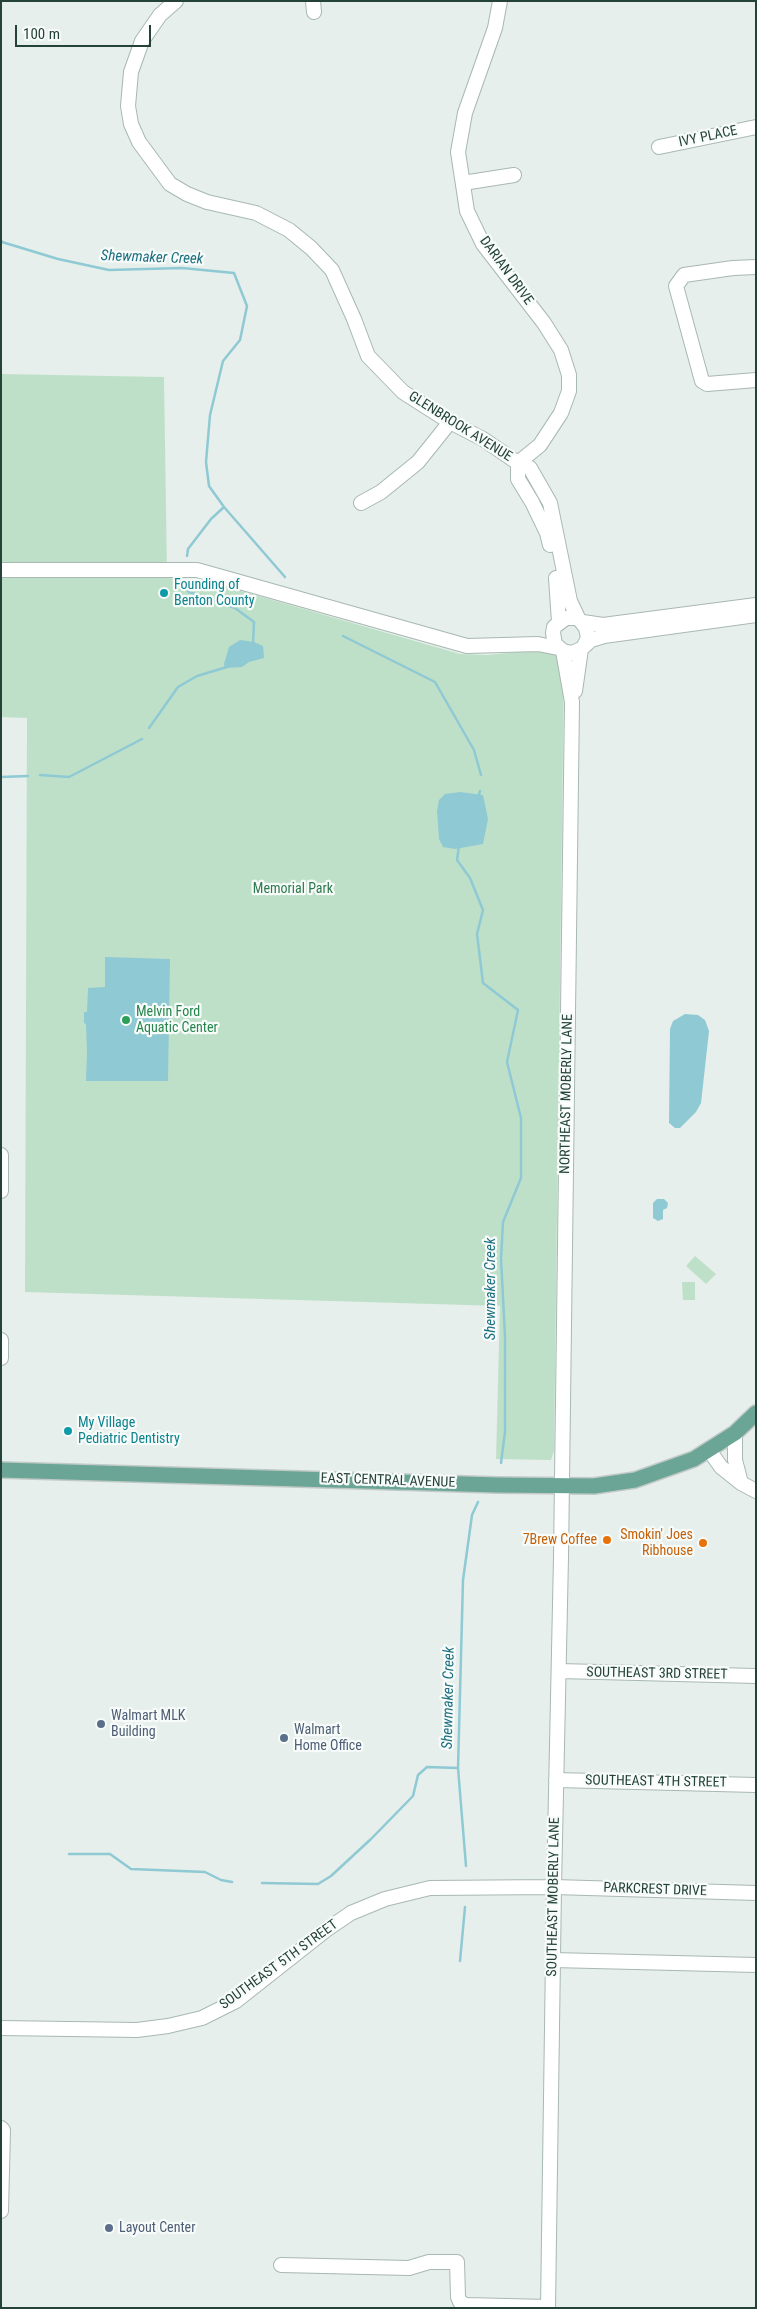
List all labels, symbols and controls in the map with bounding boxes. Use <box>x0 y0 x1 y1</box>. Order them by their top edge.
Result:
scale bar <box>18 15 154 47</box>
text: 100 m <box>23 25 60 43</box>
street label: IVY PLACE <box>677 123 739 151</box>
street label: DARIAN DRIVE <box>475 233 537 309</box>
water label: Shewmaker Creek <box>100 247 204 269</box>
street label: GLENBROOK AVENUE <box>405 388 515 466</box>
place label: Founding of Benton County <box>174 577 254 610</box>
marker: Founding of Benton County <box>158 587 170 599</box>
park label: Memorial Park <box>253 881 333 897</box>
place label: Melvin Ford Aquatic Center <box>136 1004 218 1036</box>
marker: Melvin Ford Aquatic Center <box>120 1014 132 1026</box>
street label: NORTHEAST MOBERLY LANE <box>557 1014 577 1174</box>
water label: Shewmaker Creek <box>482 1238 500 1340</box>
place label: My Village Pediatric Dentistry <box>78 1415 180 1448</box>
marker: My Village Pediatric Dentistry <box>62 1425 74 1437</box>
street label: EAST CENTRAL AVENUE <box>320 1470 456 1492</box>
place label: Smokin' Joes Ribhouse <box>620 1527 693 1560</box>
place label: 7Brew Coffee <box>523 1532 597 1548</box>
marker: 7Brew Coffee <box>601 1534 613 1546</box>
marker: Smokin' Joes Ribhouse <box>697 1537 709 1549</box>
water label: Shewmaker Creek <box>439 1647 459 1749</box>
street label: SOUTHEAST 3RD STREET <box>586 1664 728 1684</box>
place label: Walmart MLK Building <box>111 1708 185 1740</box>
marker: Walmart MLK Building <box>95 1718 107 1730</box>
place label: Walmart Home Office <box>294 1722 362 1754</box>
marker: Walmart Home Office <box>278 1732 290 1744</box>
street label: SOUTHEAST 4TH STREET <box>585 1772 727 1792</box>
street label: SOUTHEAST MOBERLY LANE <box>544 1817 564 1977</box>
street label: PARKCREST DRIVE <box>603 1880 707 1900</box>
street label: SOUTHEAST 5TH STREET <box>217 1917 341 2013</box>
place label: Layout Center <box>119 2220 195 2236</box>
marker: Layout Center <box>103 2222 115 2234</box>

